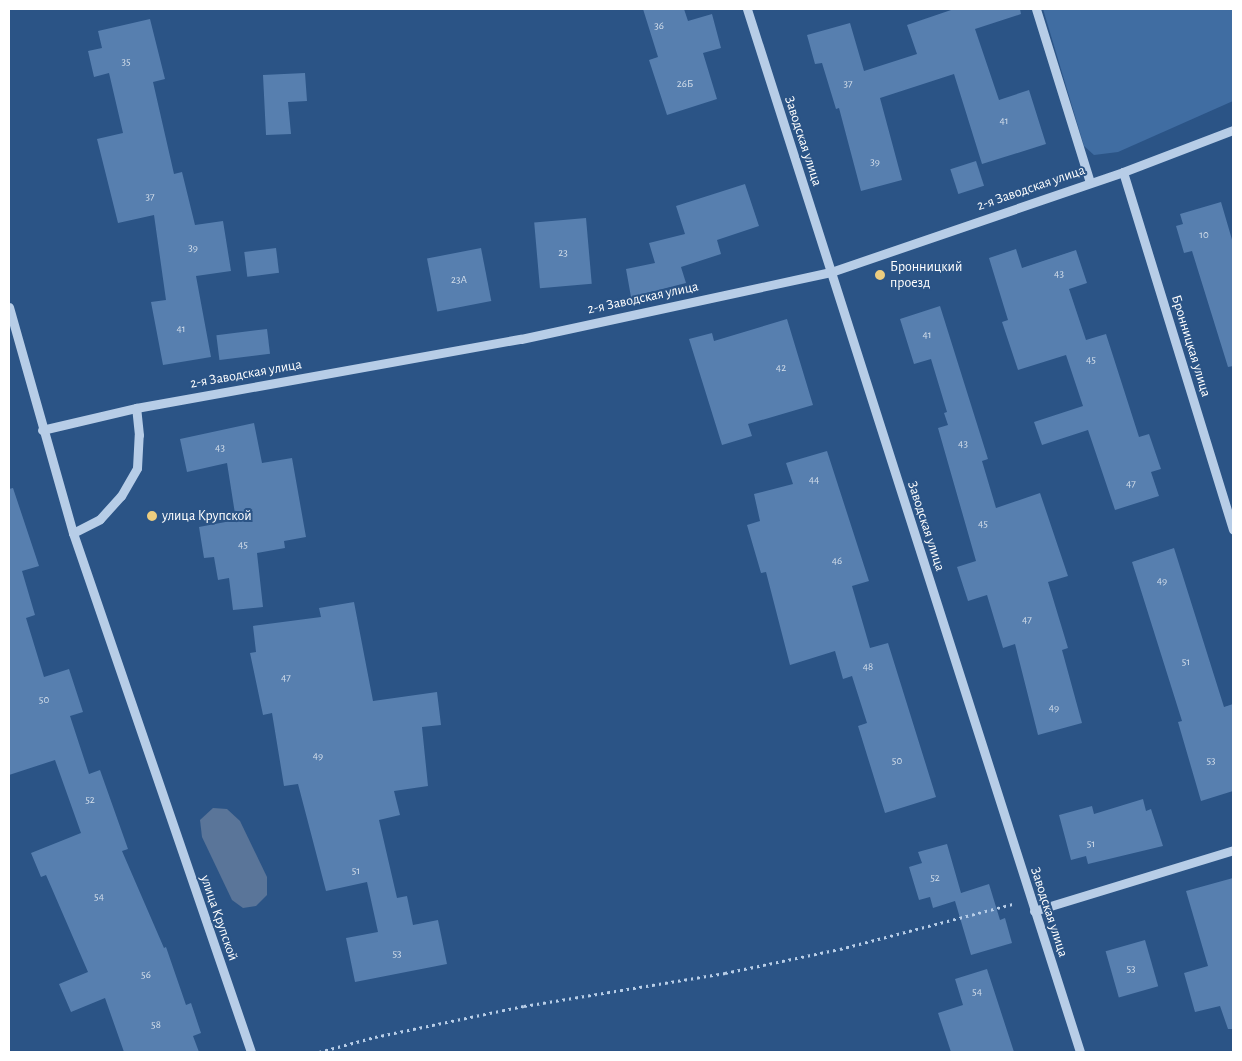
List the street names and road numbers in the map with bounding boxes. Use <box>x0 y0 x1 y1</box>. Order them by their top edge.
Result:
street label: Заводская улица <box>781 94 825 188</box>
street label: 2-я Заводская улица <box>975 162 1087 214</box>
street label: 2-я Заводская улица <box>586 278 700 318</box>
street label: Бронницкая улица <box>1168 293 1214 399</box>
street label: 2-я Заводская улица <box>189 356 303 392</box>
street label: Заводская улица <box>904 479 948 573</box>
street label: Заводская улица <box>1027 865 1071 959</box>
street label: улица Крупской <box>196 873 242 963</box>

